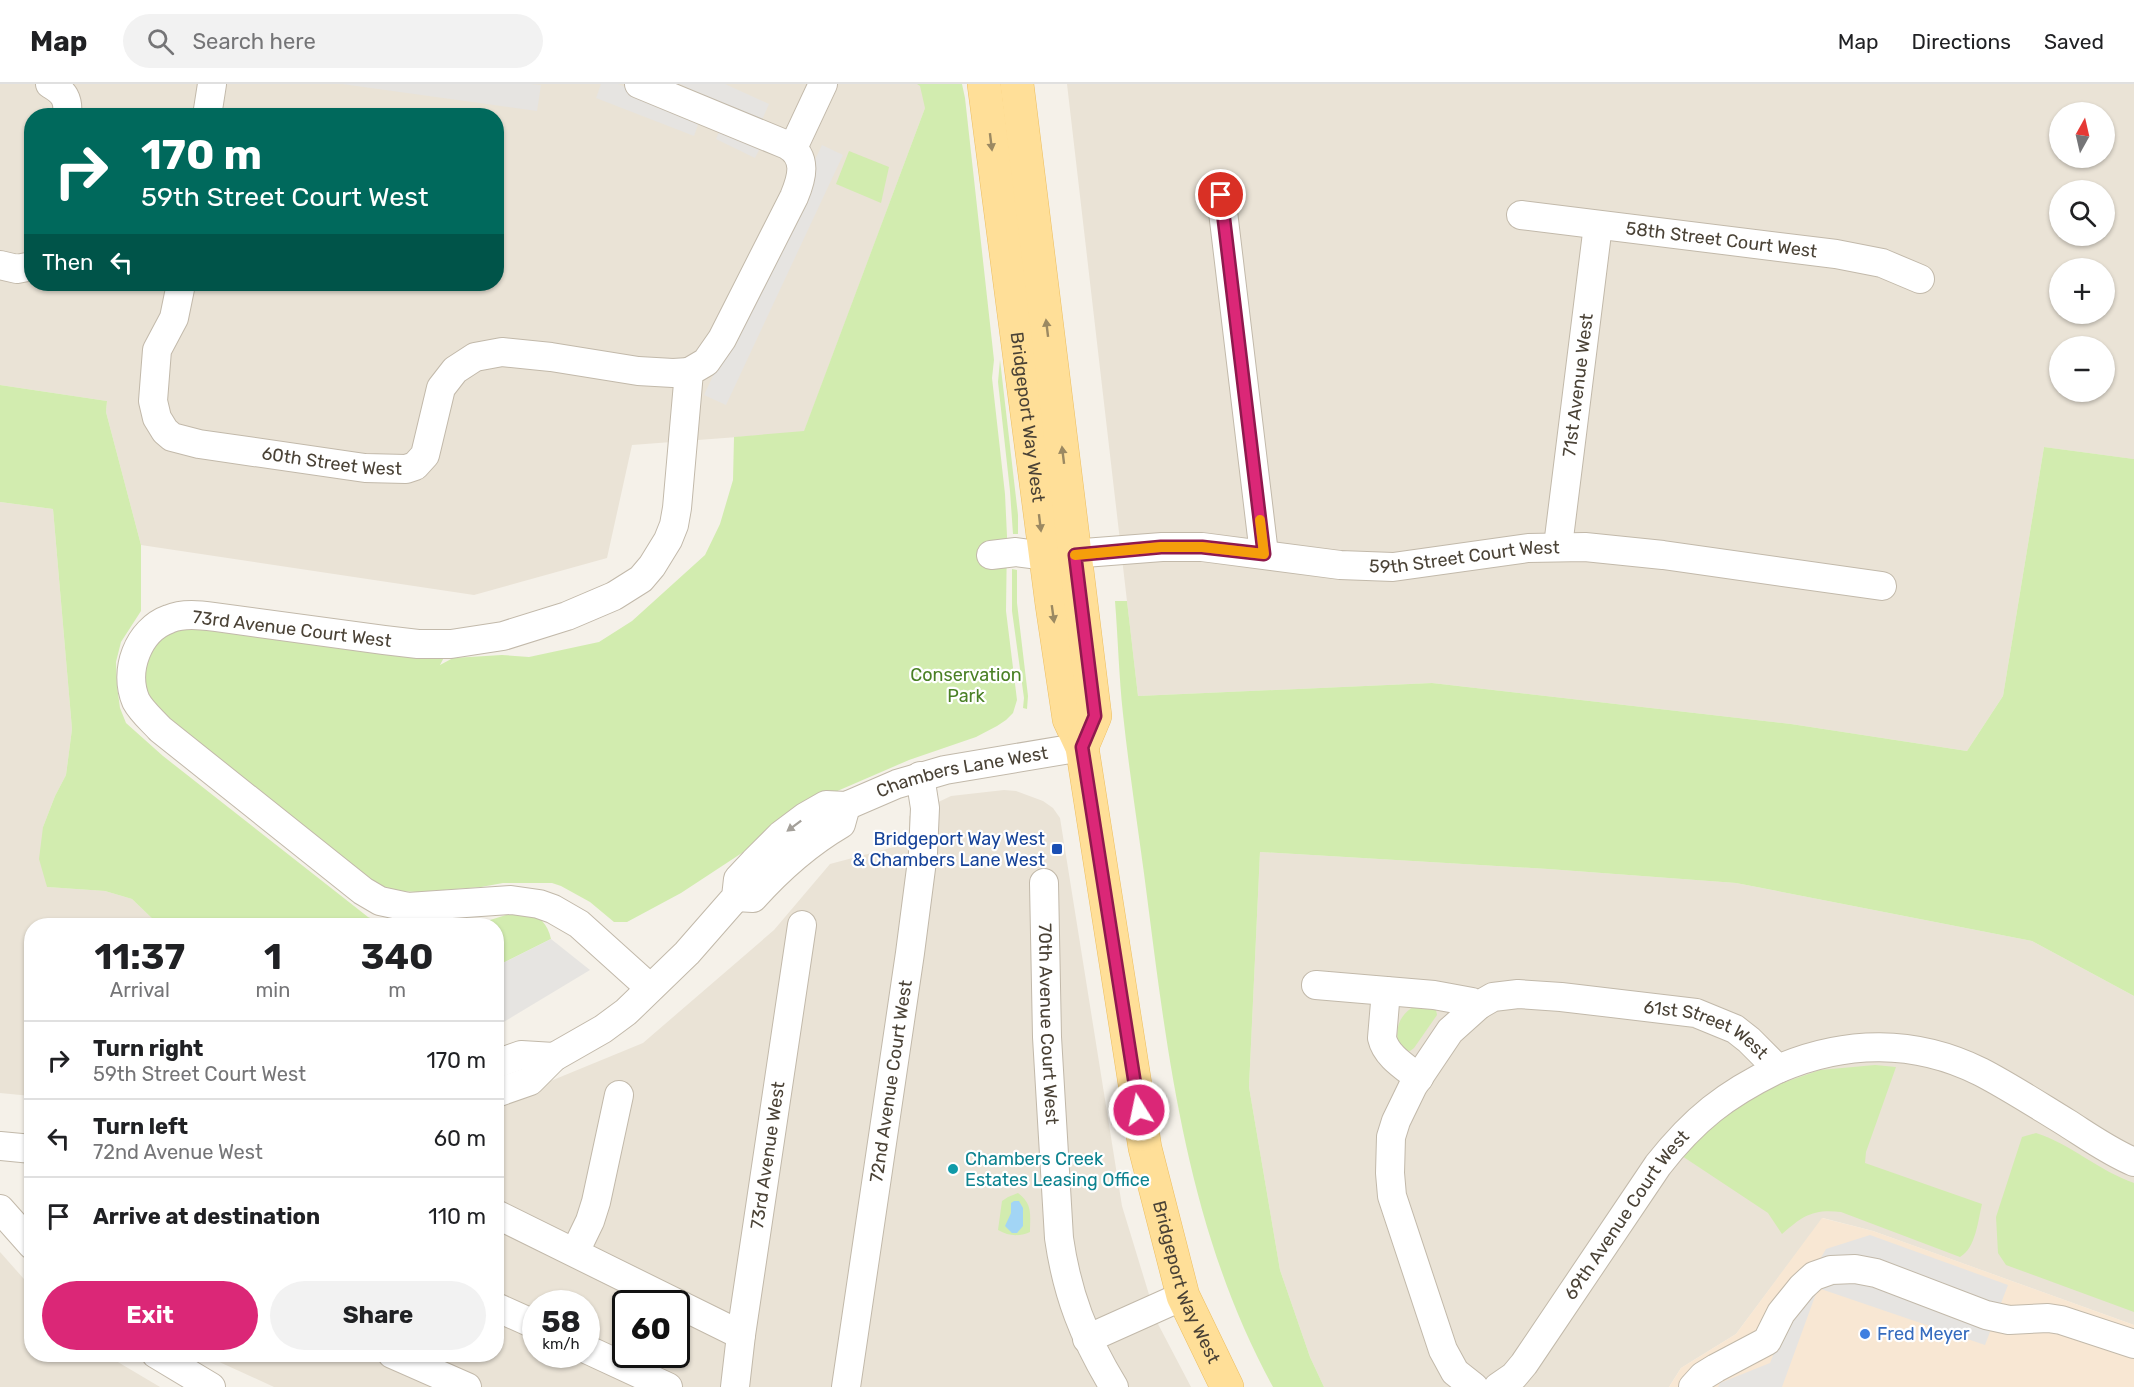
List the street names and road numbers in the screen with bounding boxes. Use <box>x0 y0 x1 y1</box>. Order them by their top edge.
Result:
street label: 58th Street Court West <box>1625 217 1818 263</box>
street label: 71st Avenue West <box>1558 312 1598 458</box>
street label: Bridgeport Way West <box>1005 331 1049 504</box>
street label: 60th Street West <box>260 442 402 480</box>
street label: 59th Street Court West <box>1369 536 1560 578</box>
street label: 73rd Avenue Court West <box>191 606 393 652</box>
street label: Chambers Lane West <box>873 742 1050 803</box>
street label: 70th Avenue Court West <box>1034 923 1063 1125</box>
street label: 72nd Avenue Court West <box>865 979 917 1184</box>
street label: 61st Street West <box>1642 996 1773 1064</box>
street label: 73rd Avenue West <box>746 1080 790 1231</box>
street label: 69th Avenue Court West <box>1559 1125 1694 1304</box>
street label: Bridgeport Way West <box>1148 1198 1225 1367</box>

